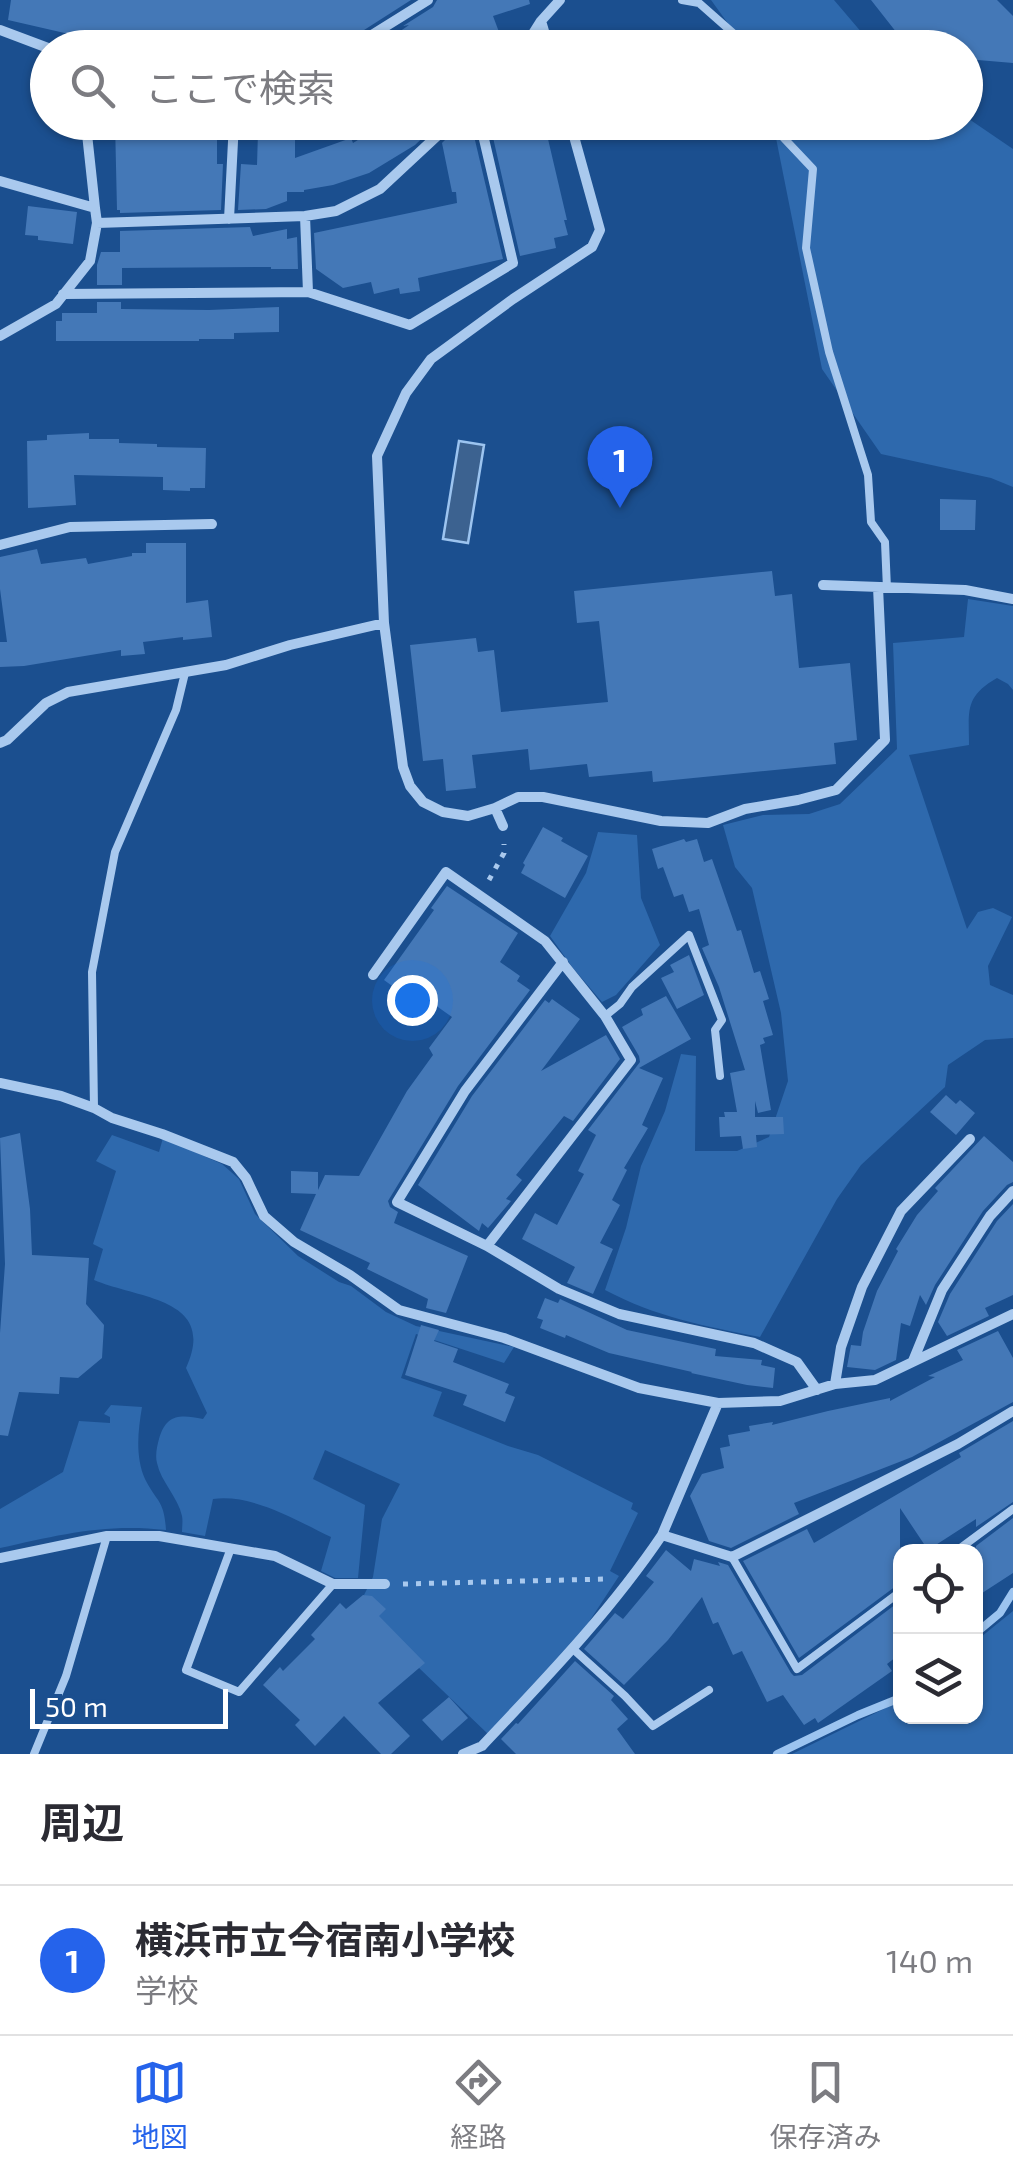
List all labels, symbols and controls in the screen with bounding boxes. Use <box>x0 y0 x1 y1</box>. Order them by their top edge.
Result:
search box <box>30 30 983 140</box>
icon: search <box>65 58 120 113</box>
text: ここで検索 <box>145 64 335 110</box>
pin: 1 <box>588 426 652 508</box>
your location <box>387 975 438 1026</box>
map controls <box>893 1544 983 1724</box>
button: locate <box>893 1544 983 1634</box>
button: layers <box>893 1634 983 1724</box>
scale bar <box>30 1684 228 1728</box>
text: 50 m <box>45 1689 108 1723</box>
text: 周辺 <box>40 1796 124 1846</box>
text: 横浜市立今宿南小学校 <box>135 1916 515 1962</box>
text: 1 <box>66 1941 79 1979</box>
text: 140 m <box>886 1941 973 1979</box>
text: 学校 <box>135 1970 199 2008</box>
tab: 地図 <box>131 2055 188 2155</box>
tab: 経路 <box>450 2055 507 2155</box>
tab: 保存済み <box>769 2055 882 2155</box>

